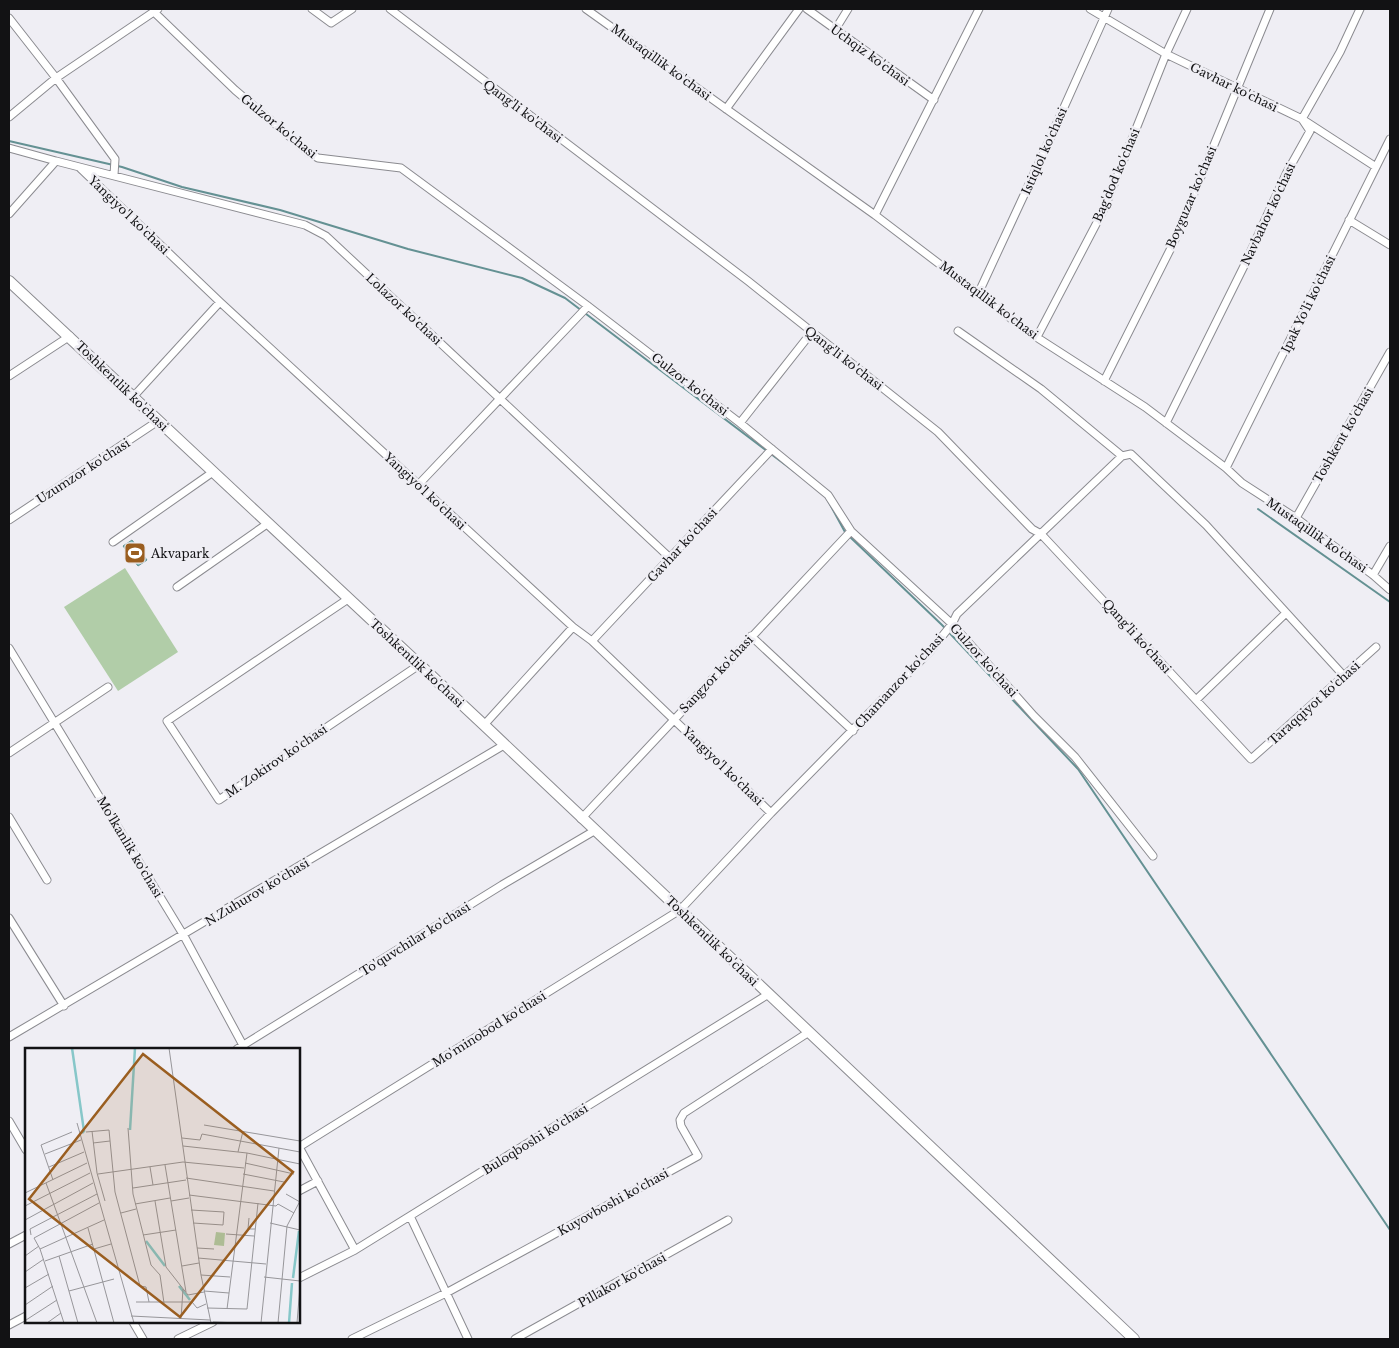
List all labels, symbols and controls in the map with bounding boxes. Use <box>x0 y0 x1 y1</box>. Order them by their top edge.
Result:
street label: Mustaqillik ko'chasi <box>608 21 714 103</box>
street label: Uchqiz ko'chasi <box>827 21 913 89</box>
street label: Gavhar ko'chasi <box>1188 59 1280 115</box>
street label: Qang'li ko'chasi <box>480 76 566 146</box>
street label: Gulzor ko'chasi <box>238 91 320 161</box>
street label: Istiqlol ko'chasi <box>1018 105 1070 197</box>
street label: Bag'dod ko'chasi <box>1089 126 1143 224</box>
street label: Boyguzar ko'chasi <box>1163 144 1219 250</box>
street label: Navbahor ko'chasi <box>1238 160 1298 268</box>
street label: Yangiyo'l ko'chasi <box>85 172 172 257</box>
street label: Ipak Yo'li ko'chasi <box>1278 253 1338 355</box>
street label: Mustaqillik ko'chasi <box>937 258 1041 342</box>
street label: Lolazor ko'chasi <box>363 270 445 348</box>
street label: Qang'li ko'chasi <box>802 323 886 393</box>
street label: Toshkentlik ko'chasi <box>73 338 171 434</box>
street label: Gulzor ko'chasi <box>649 349 731 419</box>
street label: Toshkent ko'chasi <box>1310 385 1376 485</box>
street label: Uzumzor ko'chasi <box>33 435 133 507</box>
street label: Yangiyo'l ko'chasi <box>380 449 469 533</box>
street label: Mustaqillik ko'chasi <box>1264 495 1370 575</box>
street label: Gavhar ko'chasi <box>644 505 720 585</box>
sports icon: Akvapark <box>123 541 147 565</box>
place label: Akvapark <box>150 546 210 561</box>
street label: Qang'li ko'chasi <box>1100 596 1174 676</box>
street label: Toshkentlik ko'chasi <box>367 616 467 710</box>
street label: Gulzor ko'chasi <box>947 620 1021 700</box>
street label: Chamanzor ko'chasi <box>851 631 947 731</box>
street label: Sangzor ko'chasi <box>676 632 756 716</box>
street label: Taraqqiyot ko'chasi <box>1265 658 1363 748</box>
street label: M. Zokirov ko'chasi <box>222 721 330 801</box>
street label: Yangiyo'l ko'chasi <box>679 723 766 808</box>
street label: Mo'lkanlik ko'chasi <box>94 794 166 900</box>
street label: N.Zuhurov ko'chasi <box>202 855 312 929</box>
street label: Toshkentlik ko'chasi <box>663 893 761 989</box>
street label: To'quvchilar ko'chasi <box>357 899 473 979</box>
street label: Mo'minobod ko'chasi <box>429 988 549 1070</box>
inset map <box>25 1048 300 1323</box>
street label: Buloqboshi ko'chasi <box>480 1100 590 1178</box>
street label: Kuyovboshi ko'chasi <box>555 1165 671 1239</box>
street label: Pillakor ko'chasi <box>575 1250 669 1310</box>

